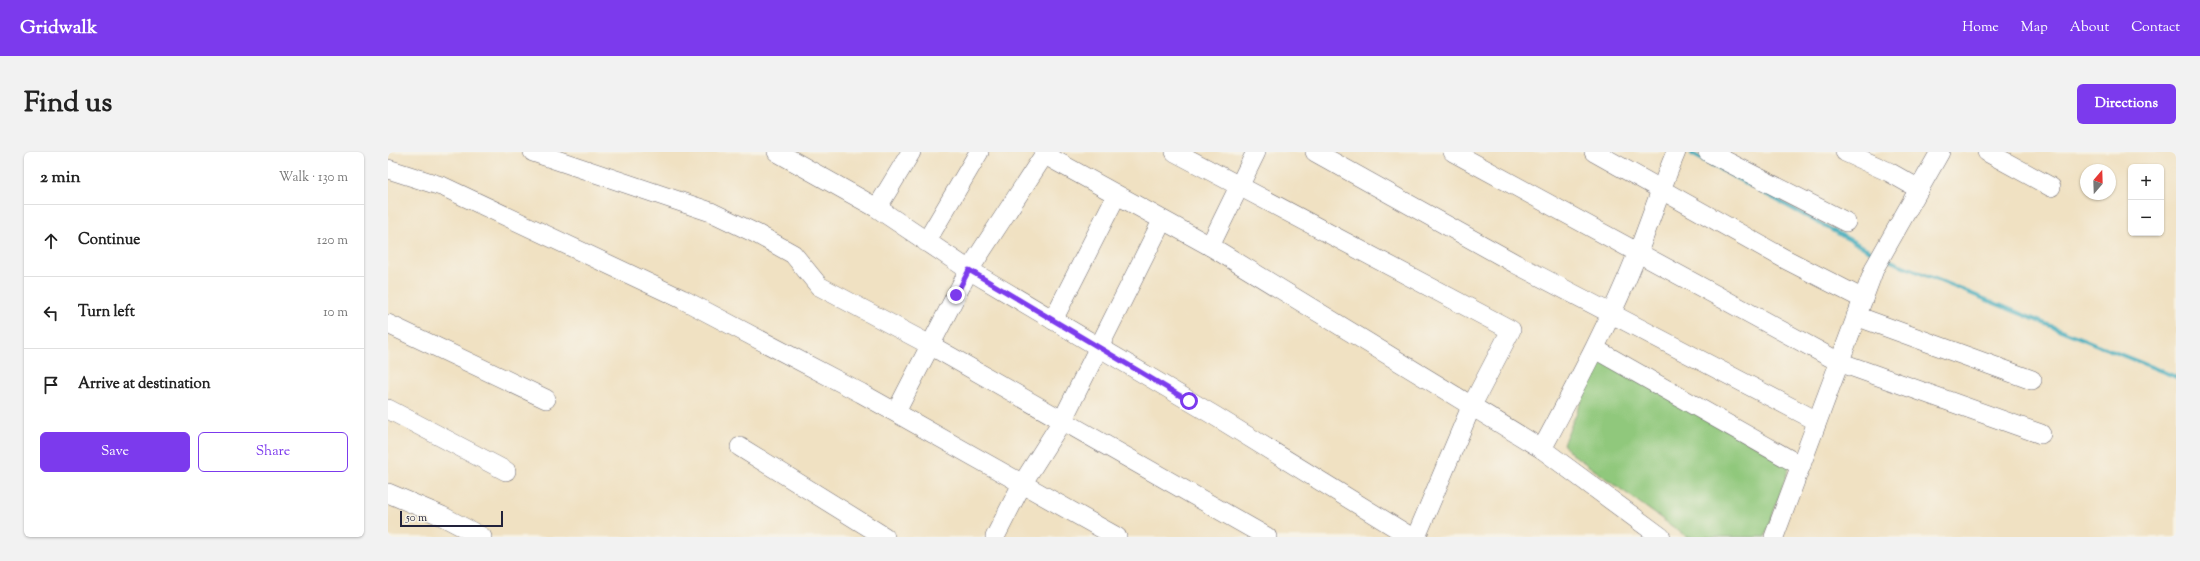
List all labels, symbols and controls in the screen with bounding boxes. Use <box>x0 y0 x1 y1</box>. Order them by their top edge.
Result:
text: Gridwalk <box>20 15 97 42</box>
text: Home <box>1962 18 1999 38</box>
text: Map <box>2021 18 2048 38</box>
text: About <box>2070 18 2109 38</box>
text: Contact <box>2131 18 2180 38</box>
text: Find us <box>24 84 112 124</box>
button: Directions <box>2077 84 2176 124</box>
north arrow <box>2080 164 2116 200</box>
map controls <box>2128 164 2164 236</box>
button: + <box>2128 164 2164 200</box>
text: 2 min <box>40 166 81 190</box>
text: Walk · 130 m <box>279 169 348 187</box>
button: − <box>2128 200 2164 236</box>
icon: ahead <box>40 230 62 252</box>
text: Continue <box>78 230 140 251</box>
text: 120 m <box>317 232 348 250</box>
route end <box>947 286 965 304</box>
icon: left <box>40 302 62 324</box>
text: Turn left <box>78 302 135 323</box>
text: 10 m <box>323 304 348 322</box>
icon: arrive <box>40 374 62 396</box>
text: Arrive at destination <box>78 374 211 395</box>
route start <box>1180 392 1198 410</box>
button: Save <box>40 432 190 472</box>
button: Share <box>198 432 348 472</box>
scale bar <box>400 509 503 528</box>
text: 50 m <box>406 510 427 526</box>

